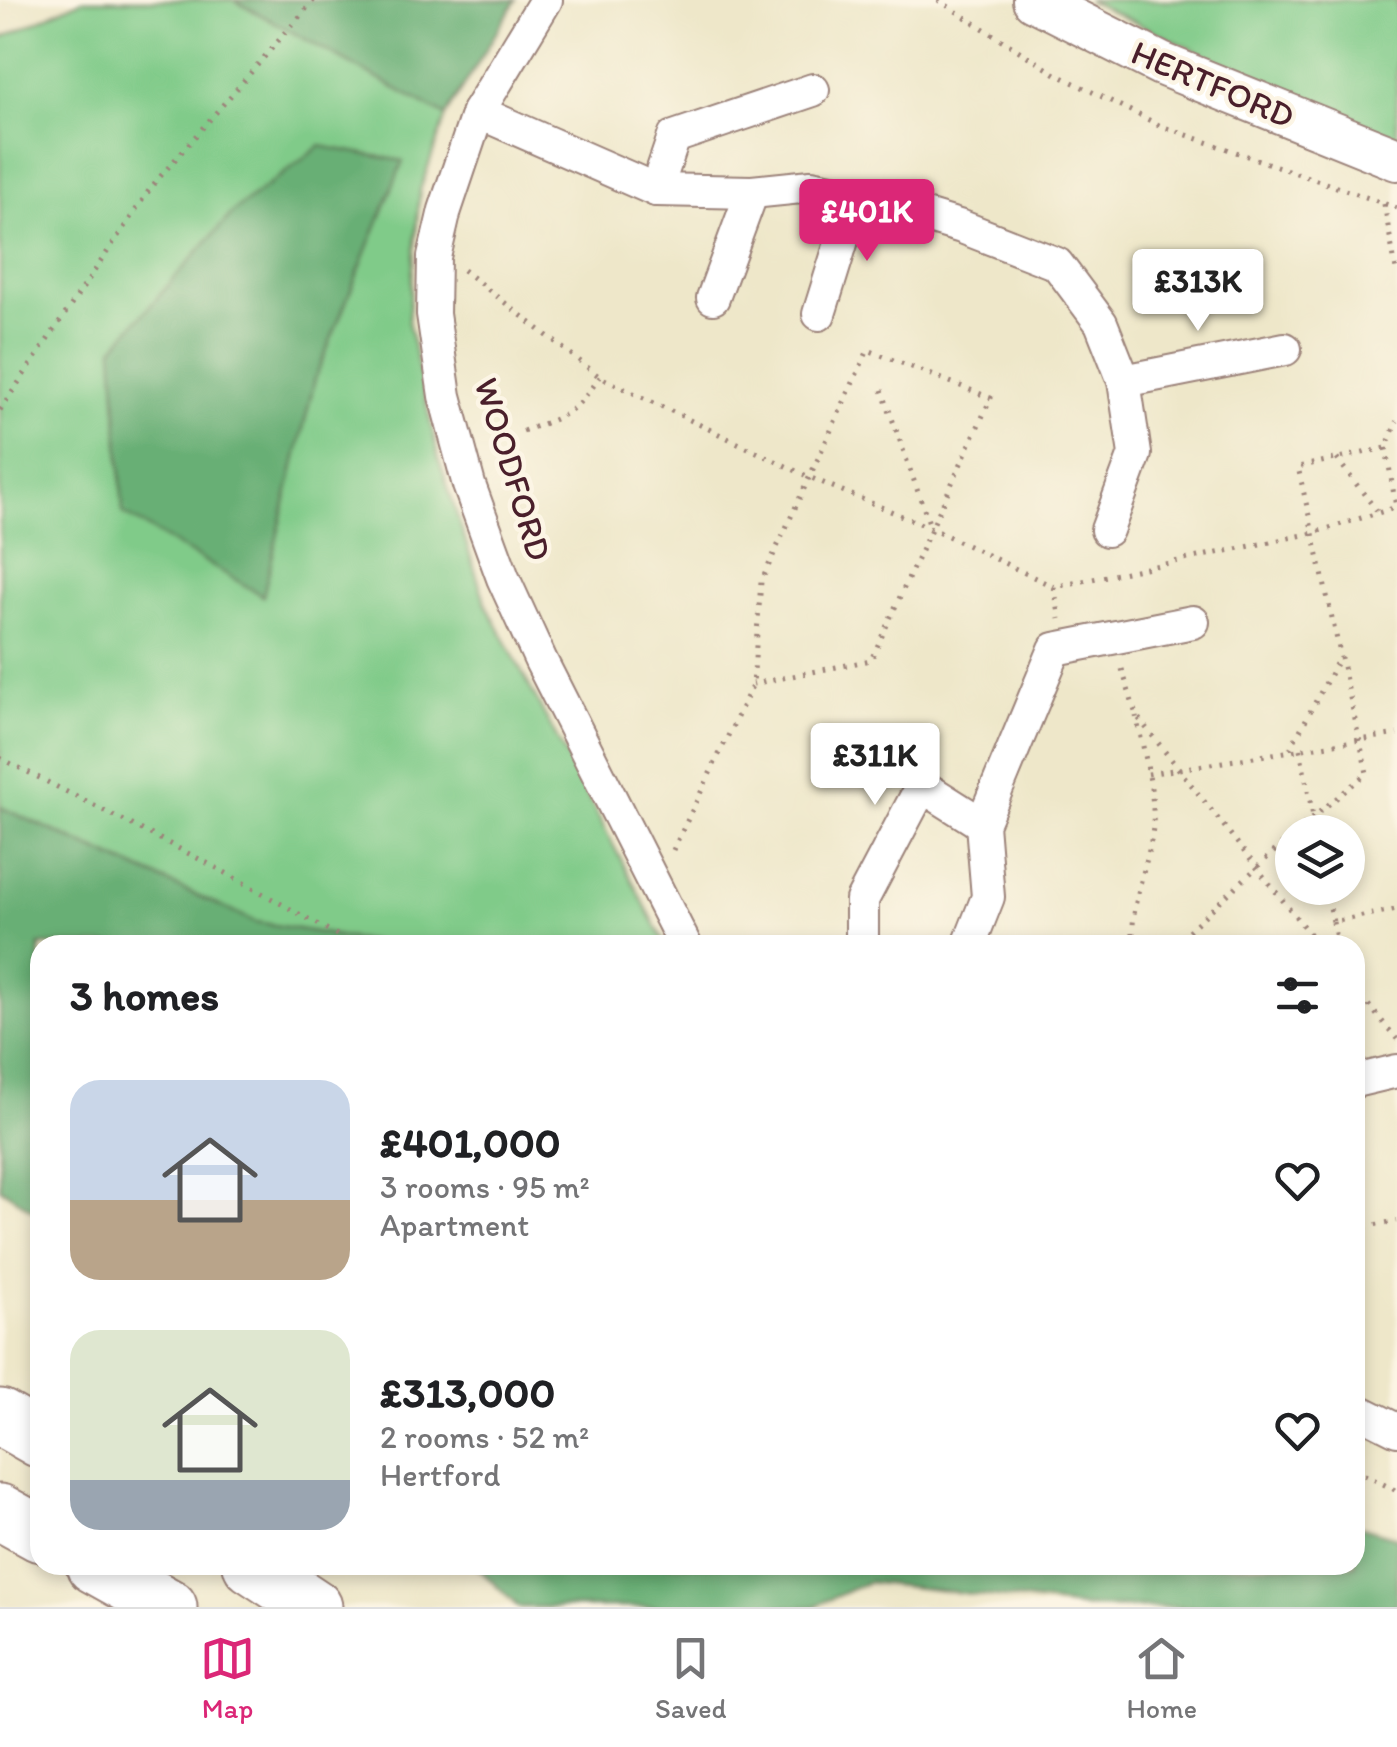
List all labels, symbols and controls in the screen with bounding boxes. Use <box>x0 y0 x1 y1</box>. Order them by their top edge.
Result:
street label: HERTFORD <box>1125 31 1301 137</box>
pin: £401K <box>797 179 937 264</box>
text: £401K <box>821 192 913 230</box>
pin: £313K <box>1128 249 1268 334</box>
text: £313K <box>1154 262 1242 300</box>
street label: WOODFORD <box>465 373 561 565</box>
pin: £311K <box>805 723 945 808</box>
text: £311K <box>833 736 917 774</box>
map controls <box>1275 815 1365 905</box>
button: layers <box>1275 815 1365 905</box>
icon: filters <box>1270 968 1325 1023</box>
text: 3 homes <box>70 970 219 1021</box>
text: £401,000 <box>380 1117 561 1168</box>
icon: home <box>150 1120 270 1240</box>
icon: heart <box>1270 1153 1325 1208</box>
text: 3 rooms · 95 m² <box>380 1168 590 1206</box>
text: Apartment <box>380 1206 529 1244</box>
text: £313,000 <box>380 1367 555 1418</box>
icon: home <box>150 1370 270 1490</box>
icon: heart <box>1270 1403 1325 1458</box>
text: 2 rooms · 52 m² <box>380 1418 589 1456</box>
text: Hertford <box>380 1456 500 1494</box>
tab: Map <box>200 1631 255 1725</box>
tab: Saved <box>655 1631 726 1725</box>
tab: Home <box>1126 1631 1197 1725</box>

